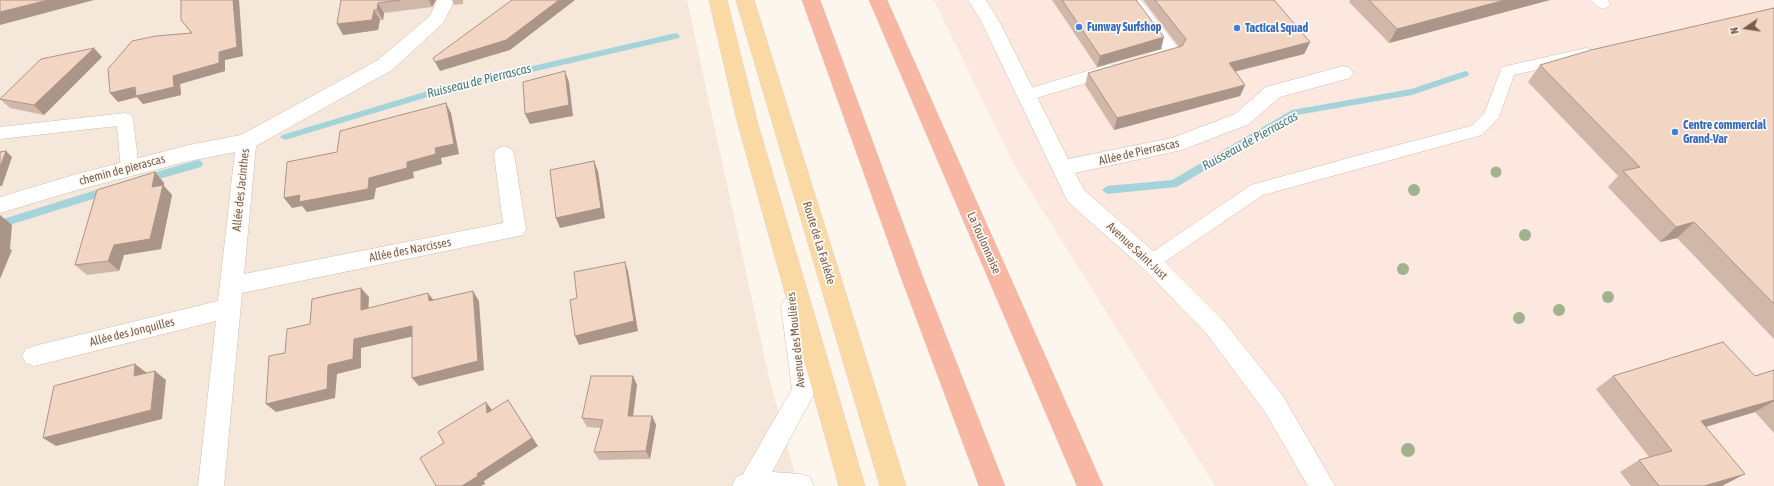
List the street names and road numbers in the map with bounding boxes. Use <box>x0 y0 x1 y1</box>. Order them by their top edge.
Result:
street label: Allée de Pierrascas <box>1097 136 1181 168</box>
street label: Allée des Jacinthes <box>230 148 252 232</box>
street label: chemin de pierascas <box>77 152 167 188</box>
street label: Route de La Farlède <box>800 200 838 286</box>
street label: La Toulonnaise <box>964 210 1004 276</box>
street label: Avenue Saint-Just <box>1104 219 1170 283</box>
street label: Allée des Narcisses <box>368 235 452 265</box>
street label: Avenue des Moulières <box>784 292 808 388</box>
street label: Allée des Jonquilles <box>88 314 176 350</box>

